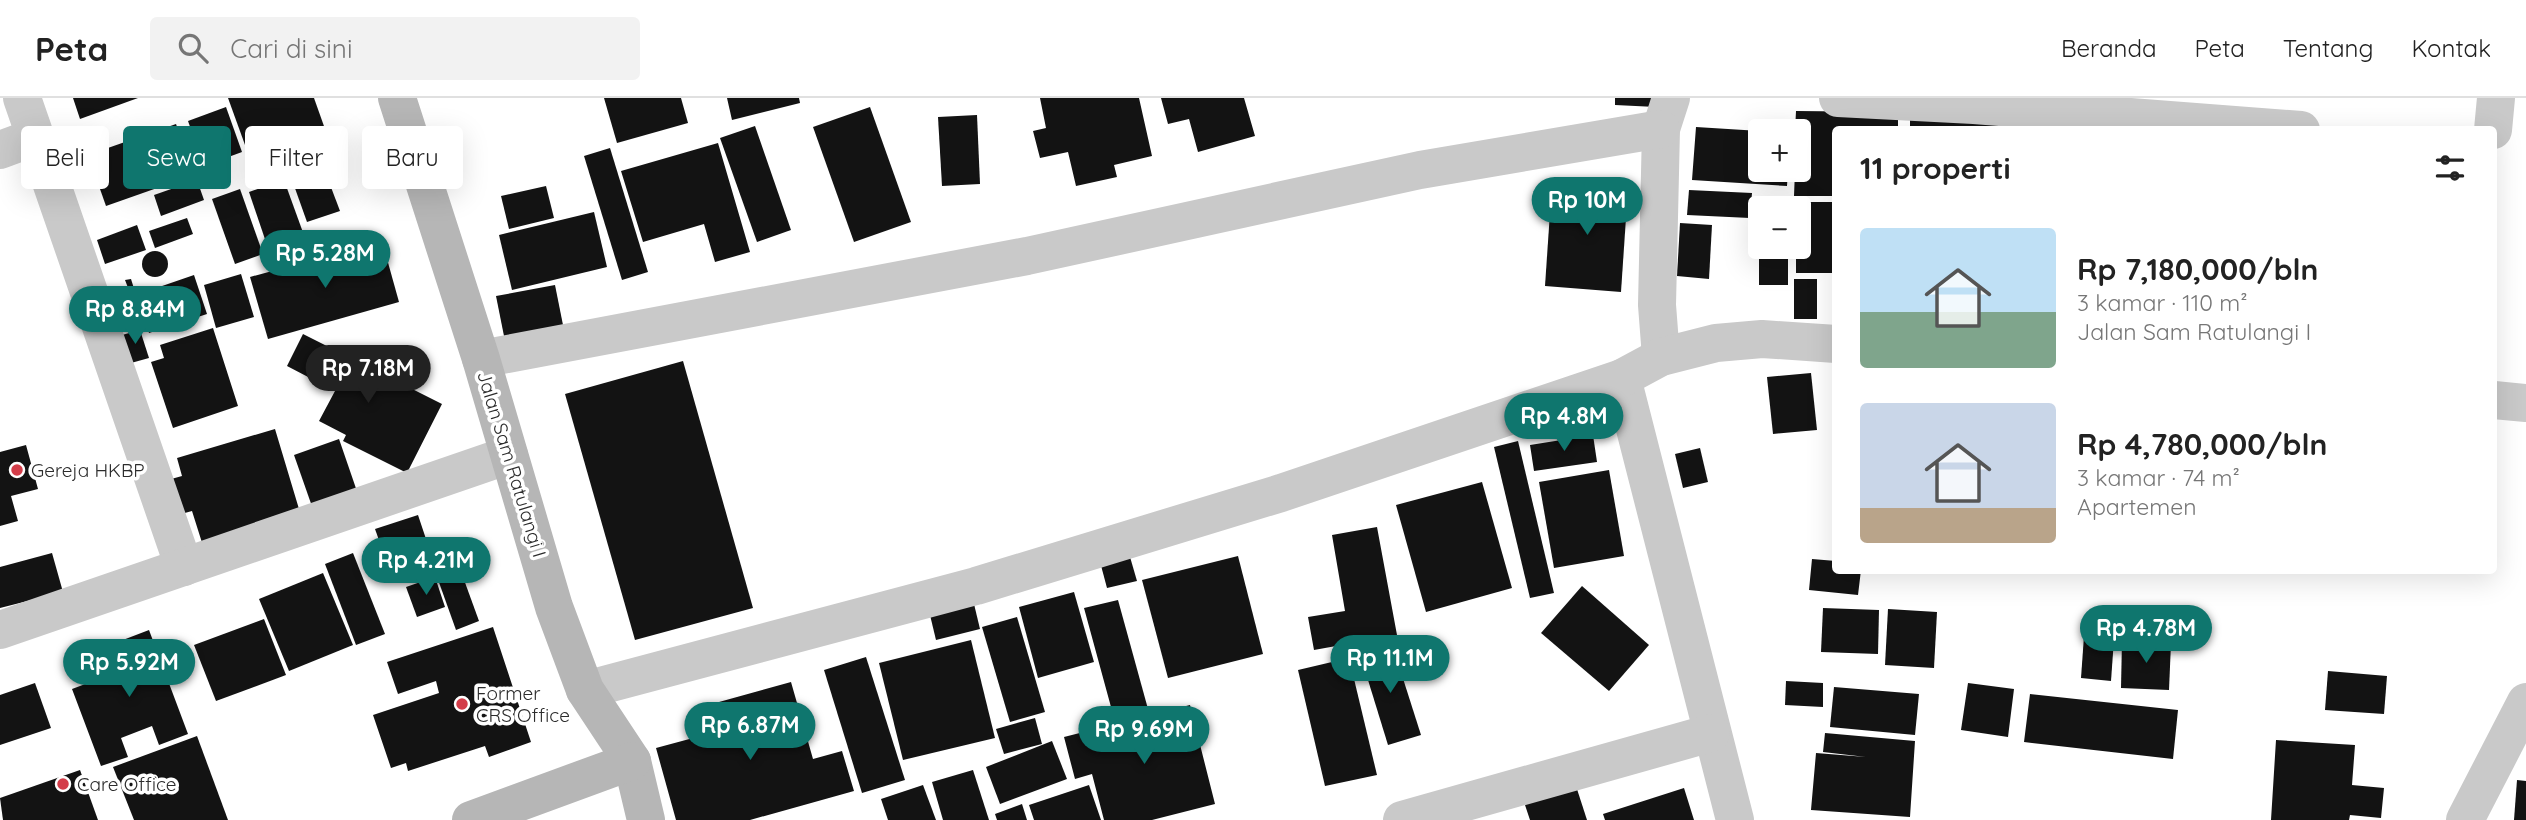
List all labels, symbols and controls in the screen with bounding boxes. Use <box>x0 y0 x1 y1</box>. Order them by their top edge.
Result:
search box <box>150 17 640 80</box>
text: Peta <box>35 28 108 69</box>
icon: search <box>174 29 212 67</box>
text: Cari di sini <box>230 32 352 65</box>
text: Beranda <box>2061 33 2157 63</box>
text: Peta <box>2195 33 2245 63</box>
text: Tentang <box>2283 33 2373 63</box>
text: Kontak <box>2411 33 2491 63</box>
map controls <box>1748 119 1811 259</box>
button: + <box>1748 119 1811 182</box>
chip: Beli <box>21 126 109 189</box>
chip: Sewa <box>123 126 231 189</box>
chip: Filter <box>245 126 348 189</box>
chip: Baru <box>362 126 463 189</box>
text: 11 properti <box>1860 149 2011 187</box>
icon: filters <box>2431 149 2469 187</box>
pin: Rp 10M <box>1530 178 1644 237</box>
text: Rp 10M <box>1548 185 1626 214</box>
button: − <box>1748 196 1811 259</box>
pin: Rp 5.28M <box>253 230 397 290</box>
text: Rp 5.28M <box>275 238 375 267</box>
text: Rp 7,180,000/bln <box>2077 250 2318 288</box>
icon: home <box>1916 256 2000 340</box>
pin: Rp 8.84M <box>63 286 207 346</box>
text: 3 kamar · 110 m² <box>2077 288 2248 317</box>
text: Rp 8.84M <box>85 294 185 323</box>
text: Jalan Sam Ratulangi I <box>2077 317 2311 346</box>
pin: Rp 7.18M <box>296 345 440 405</box>
text: Rp 7.18M <box>322 353 414 382</box>
street label: Jalan Sam Ratulangi I <box>472 368 552 560</box>
pin: Rp 4.8M <box>1499 394 1629 453</box>
text: Rp 4.8M <box>1520 401 1608 430</box>
text: Rp 4,780,000/bln <box>2077 425 2327 463</box>
icon: home <box>1916 431 2000 515</box>
place label: Gereja HKBP <box>31 458 145 482</box>
marker: Gereja HKBP <box>9 462 25 478</box>
text: 3 kamar · 74 m² <box>2077 463 2240 492</box>
text: Apartemen <box>2077 492 2197 521</box>
pin: Rp 4.21M <box>354 538 498 597</box>
text: Rp 4.21M <box>378 545 474 574</box>
pin: Rp 4.78M <box>2074 606 2218 665</box>
text: Rp 4.78M <box>2096 613 2196 642</box>
pin: Rp 11.1M <box>1318 636 1462 695</box>
pin: Rp 5.92M <box>57 640 201 699</box>
text: Rp 11.1M <box>1347 643 1433 672</box>
text: Rp 5.92M <box>79 647 179 676</box>
place label: Former CRS Office <box>476 681 570 727</box>
marker: Former CRS Office <box>454 696 470 712</box>
pin: Rp 6.87M <box>678 702 822 762</box>
pin: Rp 9.69M <box>1072 706 1216 766</box>
text: Rp 6.87M <box>700 710 800 739</box>
text: Rp 9.69M <box>1094 714 1194 743</box>
place label: Care Office <box>77 772 177 796</box>
marker: Care Office <box>55 776 71 792</box>

